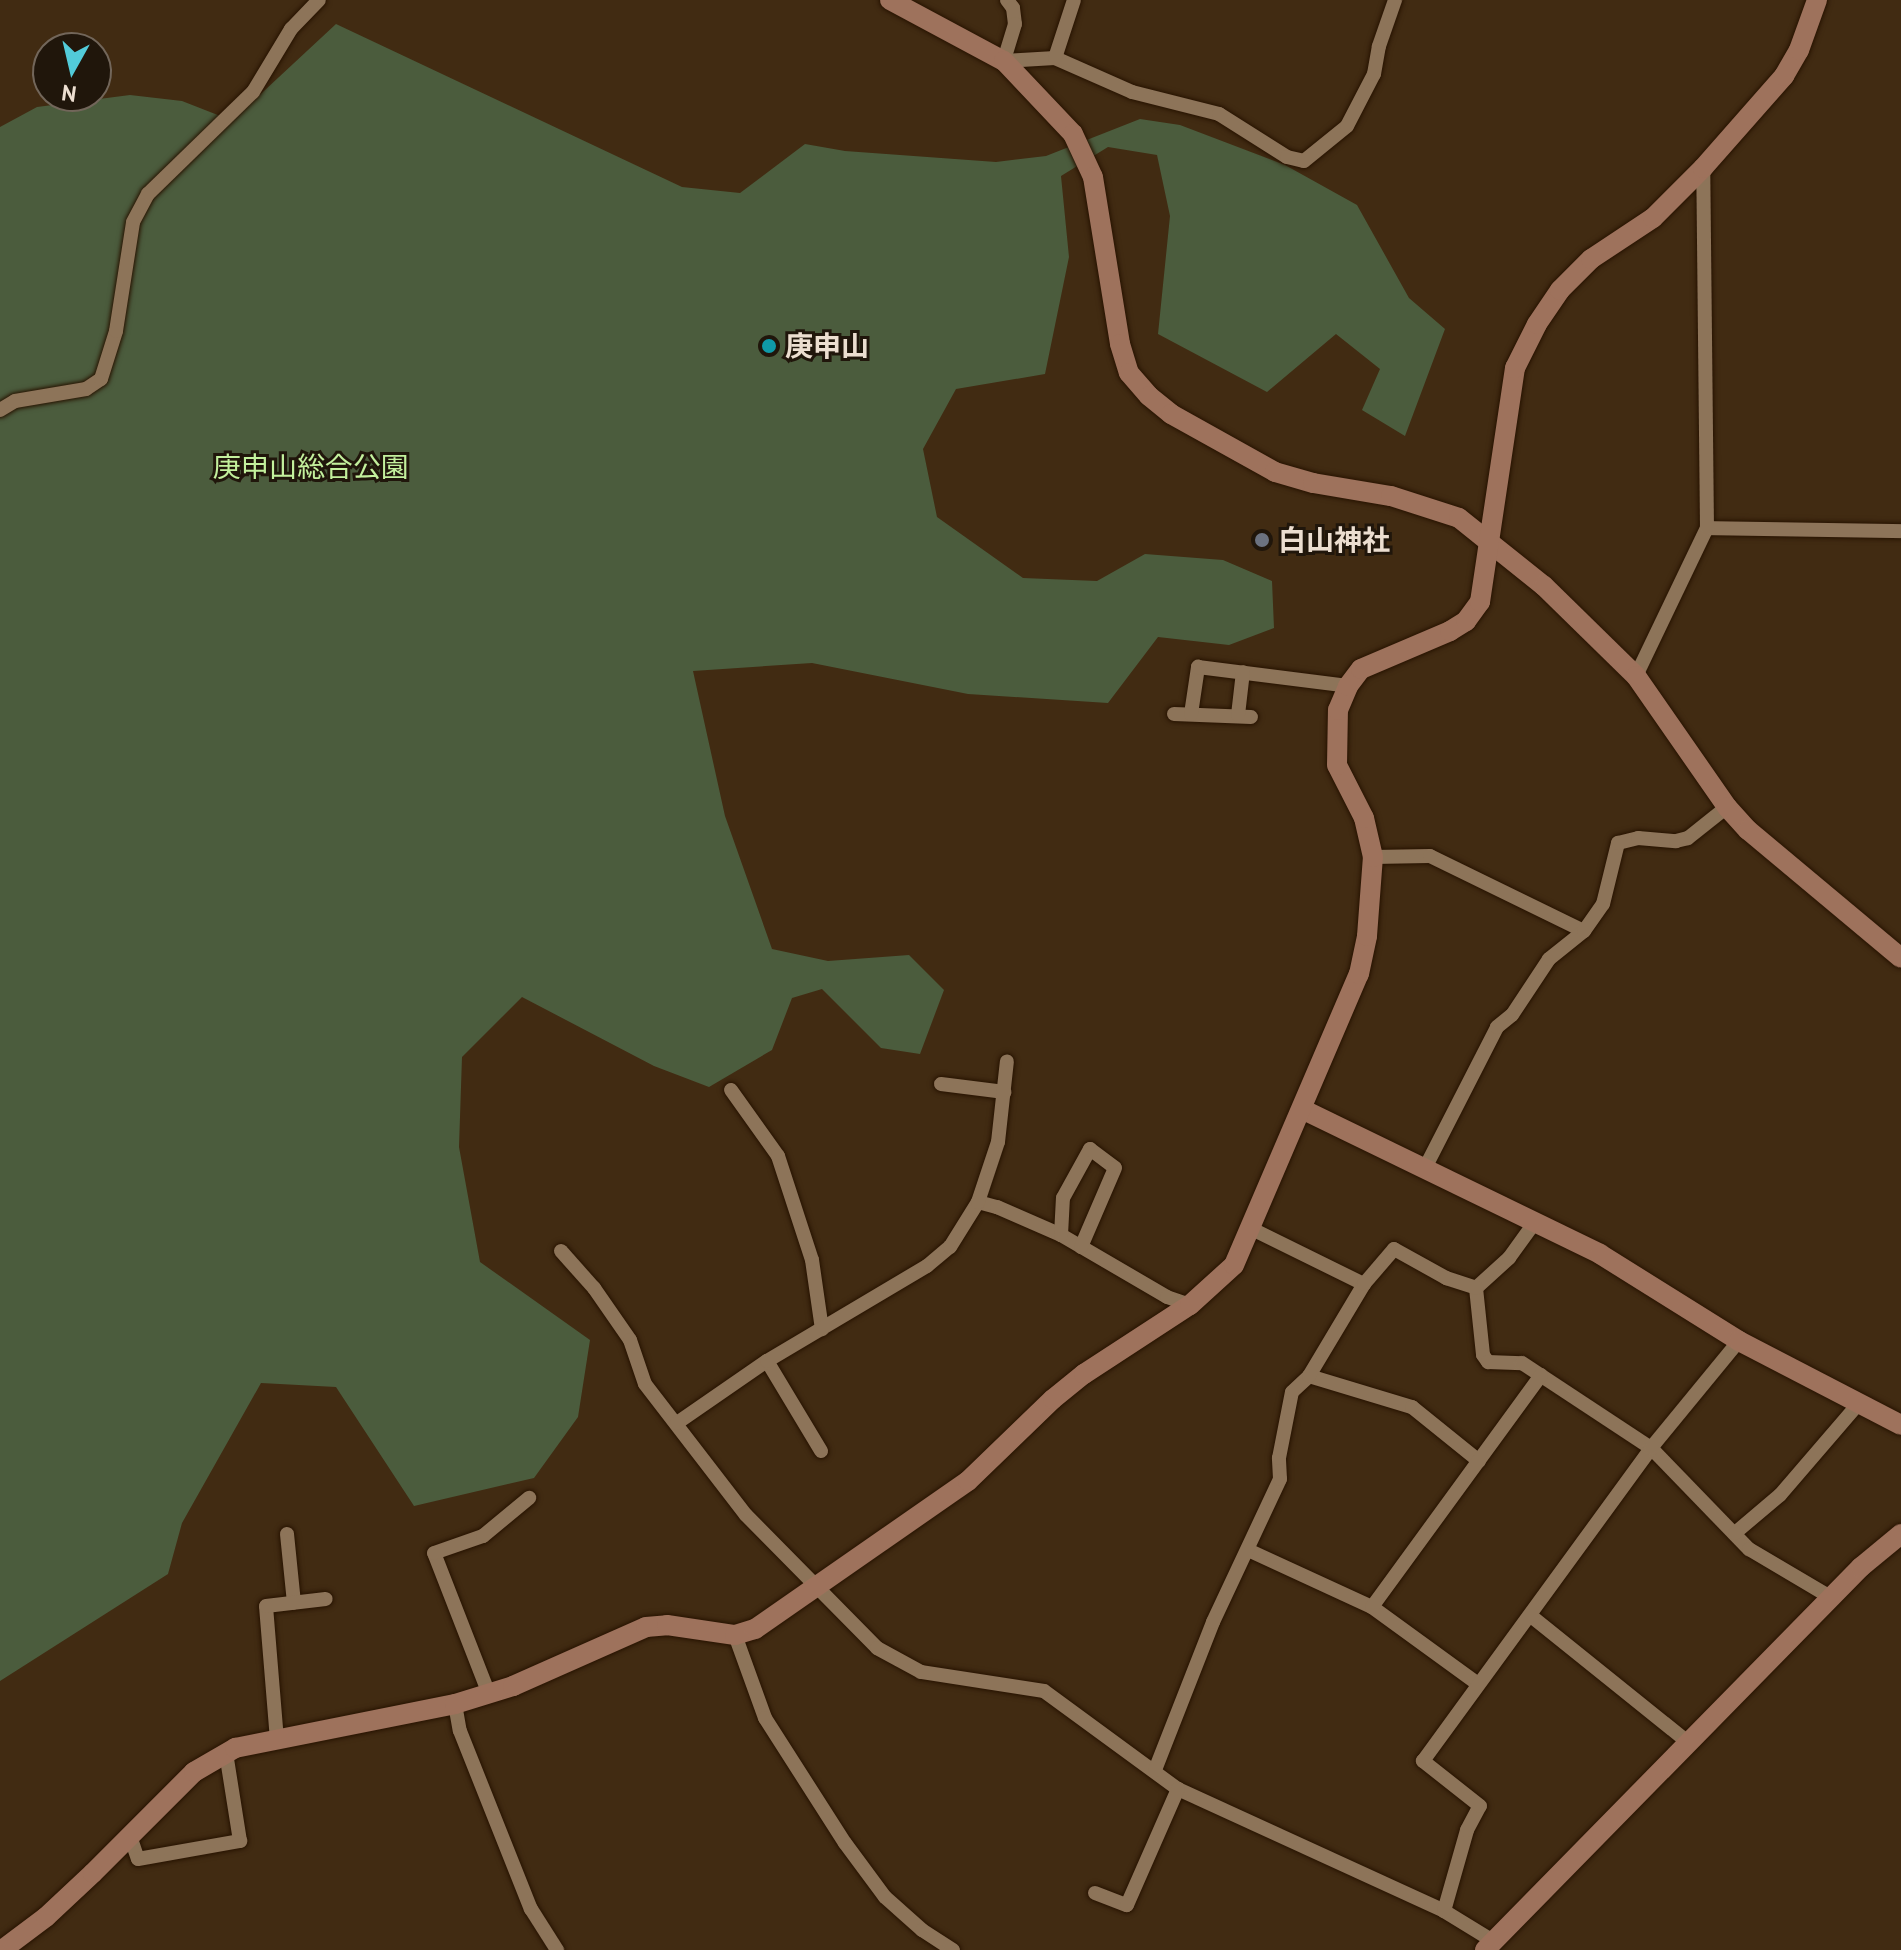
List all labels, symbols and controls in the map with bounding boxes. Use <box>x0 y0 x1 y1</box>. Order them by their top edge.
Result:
north arrow <box>32 32 112 112</box>
text: N <box>60 79 78 109</box>
place label: 庚申山 <box>785 329 869 363</box>
marker: 庚申山 <box>760 337 778 355</box>
park label: 庚申山総合公園 <box>213 450 409 484</box>
place label: 白山神社 <box>1278 523 1390 557</box>
marker: 白山神社 <box>1253 531 1271 549</box>

